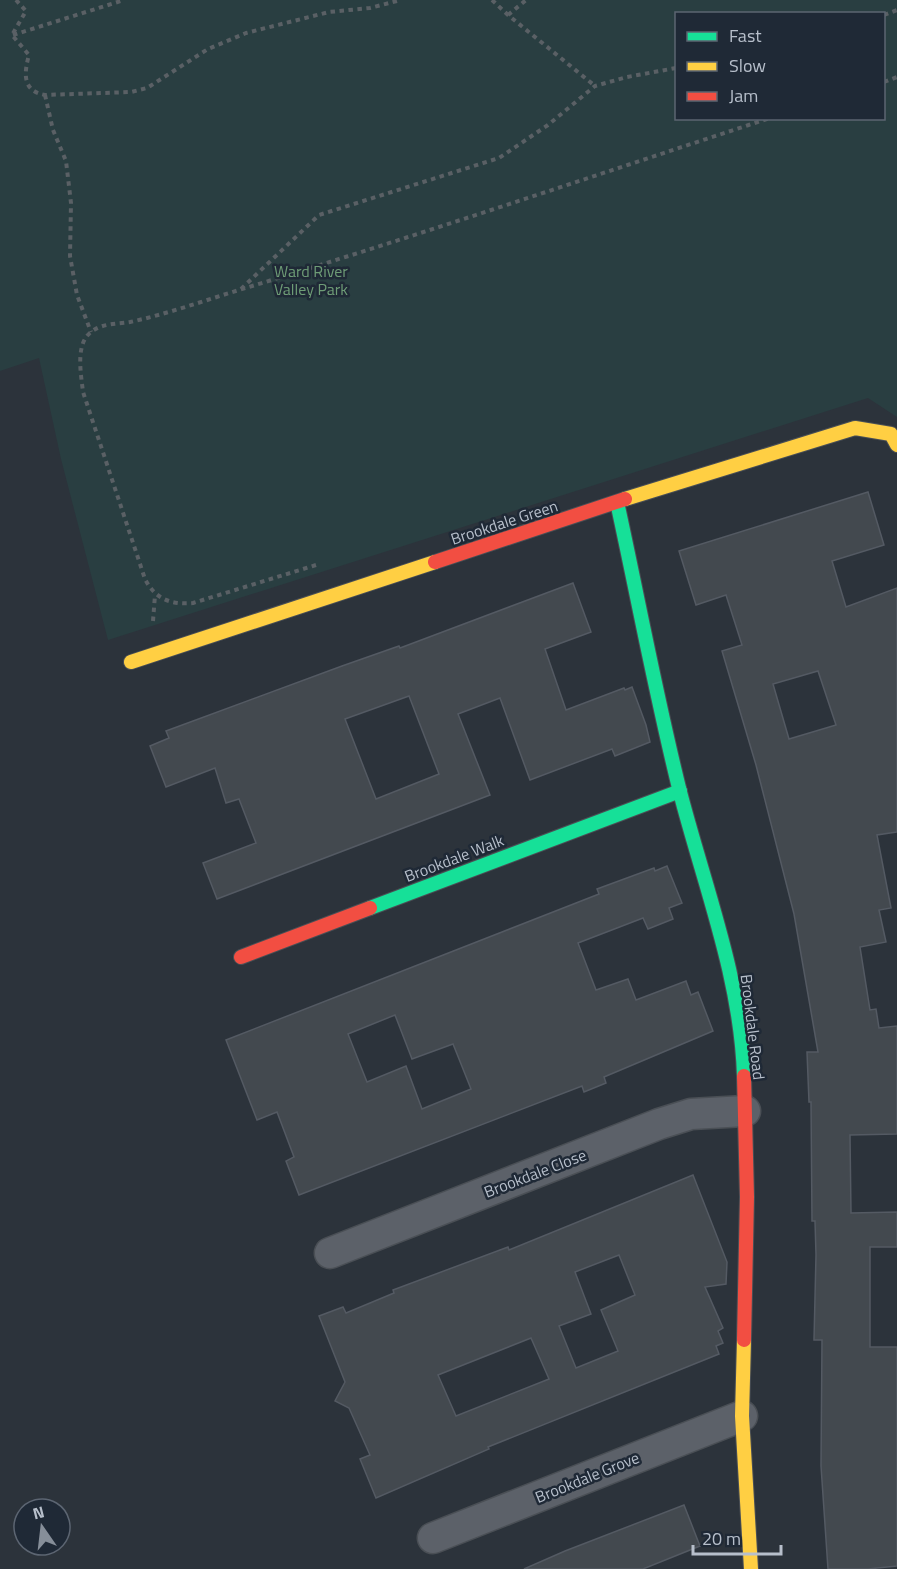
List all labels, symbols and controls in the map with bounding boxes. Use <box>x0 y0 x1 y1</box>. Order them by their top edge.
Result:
legend <box>675 12 885 120</box>
text: Fast <box>729 22 762 49</box>
text: Slow <box>729 52 766 79</box>
text: Jam <box>729 82 758 109</box>
park label: Ward River Valley Park <box>274 259 348 301</box>
street label: Brookdale Green <box>447 493 561 551</box>
street label: Brookdale Walk <box>401 828 507 888</box>
street label: Brookdale Road <box>735 973 771 1081</box>
street label: Brookdale Close <box>480 1142 590 1204</box>
street label: Brookdale Grove <box>531 1445 643 1509</box>
north arrow <box>12 1497 72 1557</box>
text: N <box>30 1499 47 1525</box>
scale bar <box>693 1518 782 1556</box>
text: 20 m <box>702 1525 741 1552</box>

